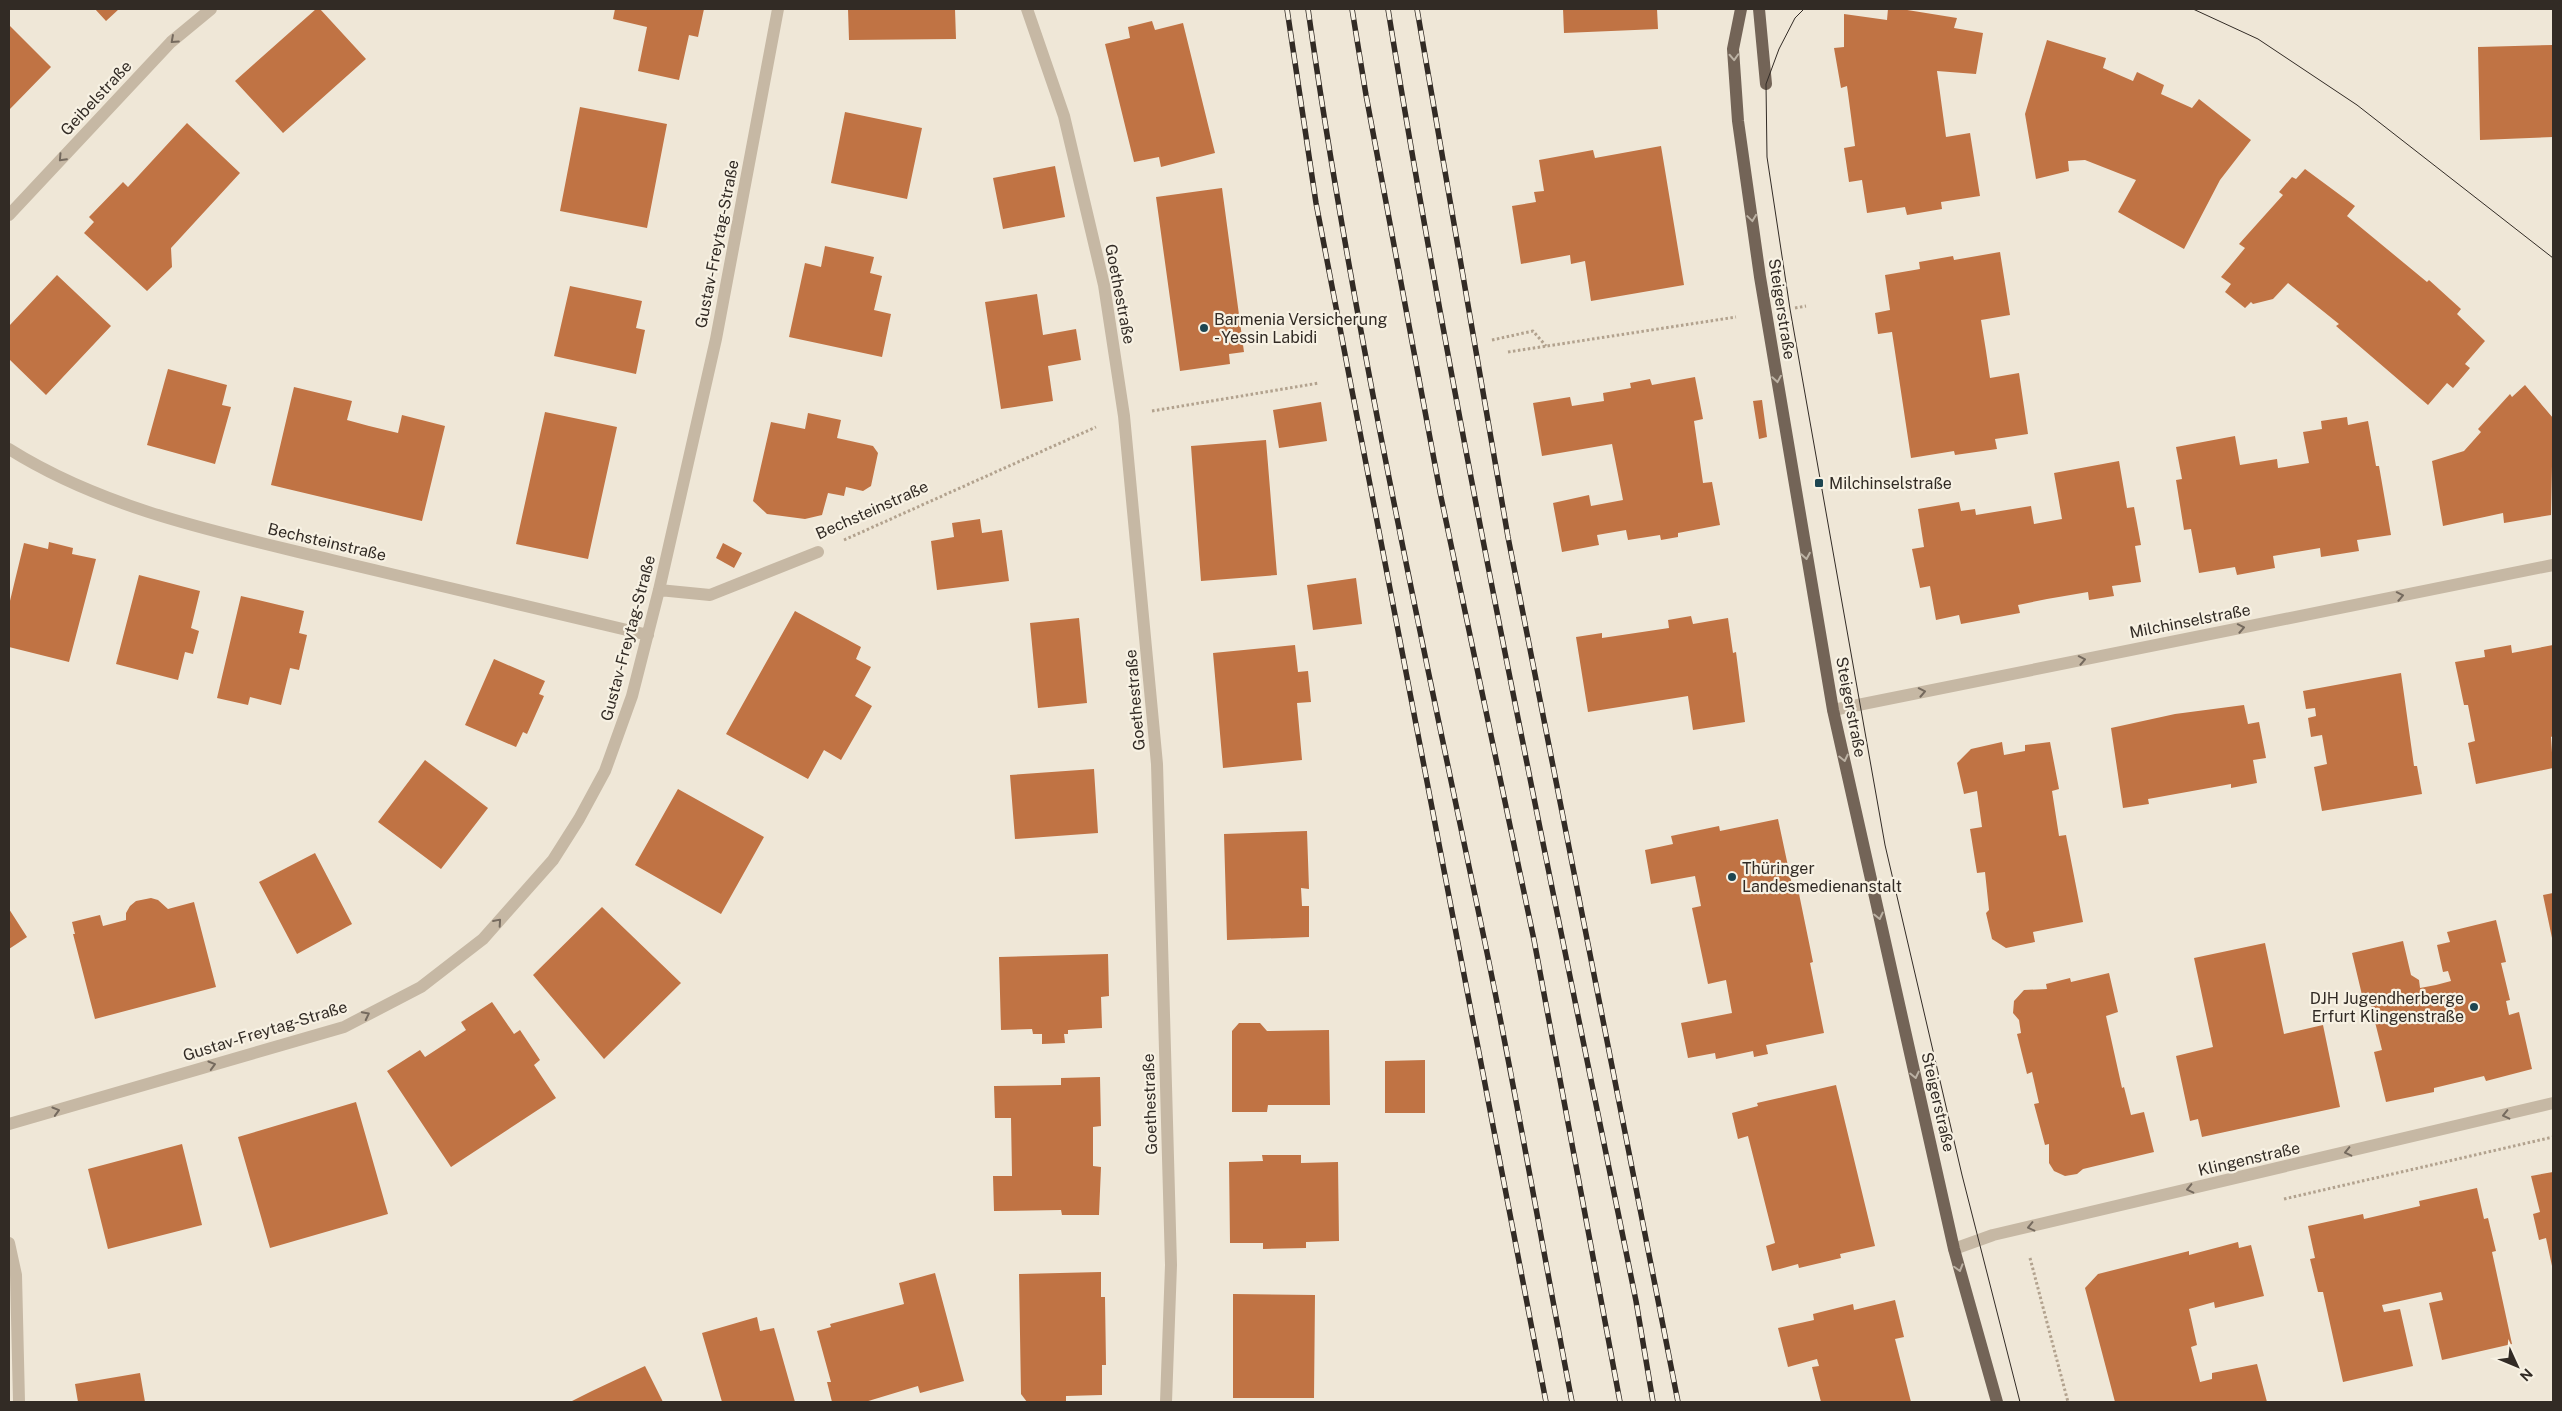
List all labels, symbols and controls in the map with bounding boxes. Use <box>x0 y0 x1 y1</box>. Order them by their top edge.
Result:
one-way arrow <box>170 34 179 43</box>
one-way arrow <box>1728 53 1739 61</box>
street label: Geibelstraße <box>56 57 136 139</box>
one-way arrow <box>59 153 68 162</box>
street label: Gustav-Freytag-Straße <box>691 158 743 330</box>
one-way arrow <box>1746 214 1757 222</box>
street label: Goethestraße <box>1101 242 1139 346</box>
street label: Steigerstraße <box>1765 257 1799 361</box>
place label: Barmenia Versicherung - Yessin Labidi <box>1214 310 1387 347</box>
marker: Barmenia Versicherung - Yessin Labidi <box>1198 322 1210 334</box>
one-way arrow <box>1771 374 1781 383</box>
place label: Milchinselstraße <box>1829 474 1952 493</box>
street label: Bechsteinstraße <box>813 477 931 543</box>
marker: Milchinselstraße <box>1813 477 1825 489</box>
street label: Bechsteinstraße <box>266 519 388 565</box>
one-way arrow <box>1801 552 1811 560</box>
street label: Gustav-Freytag-Straße <box>597 553 659 723</box>
one-way arrow <box>2396 591 2405 602</box>
street label: Milchinselstraße <box>2128 600 2252 642</box>
one-way arrow <box>2236 623 2245 634</box>
street label: Goethestraße <box>1121 649 1149 751</box>
street label: Steigerstraße <box>1832 655 1870 759</box>
one-way arrow <box>2077 655 2086 665</box>
one-way arrow <box>1918 687 1927 697</box>
one-way arrow <box>1838 753 1849 762</box>
place label: Thüringer Landesmedienanstalt <box>1742 859 1902 896</box>
marker: Thüringer Landesmedienanstalt <box>1726 871 1738 883</box>
one-way arrow <box>1874 912 1884 921</box>
one-way arrow <box>492 919 501 928</box>
place label: DJH Jugendherberge Erfurt Klingenstraße <box>2310 989 2464 1026</box>
street label: Gustav-Freytag-Straße <box>181 997 349 1065</box>
marker: DJH Jugendherberge Erfurt Klingenstraße <box>2468 1001 2480 1013</box>
one-way arrow <box>361 1011 370 1021</box>
street label: Steigerstraße <box>1917 1050 1959 1154</box>
street label: Goethestraße <box>1139 1053 1161 1155</box>
one-way arrow <box>207 1061 215 1071</box>
one-way arrow <box>1909 1071 1920 1080</box>
one-way arrow <box>51 1106 59 1116</box>
one-way arrow <box>2501 1109 2510 1120</box>
street label: Klingenstraße <box>2196 1138 2302 1180</box>
one-way arrow <box>2343 1146 2352 1157</box>
one-way arrow <box>2185 1183 2194 1194</box>
one-way arrow <box>2027 1221 2036 1232</box>
one-way arrow <box>1953 1263 1964 1272</box>
north arrow <box>2492 1341 2542 1391</box>
text: N <box>2517 1366 2536 1385</box>

